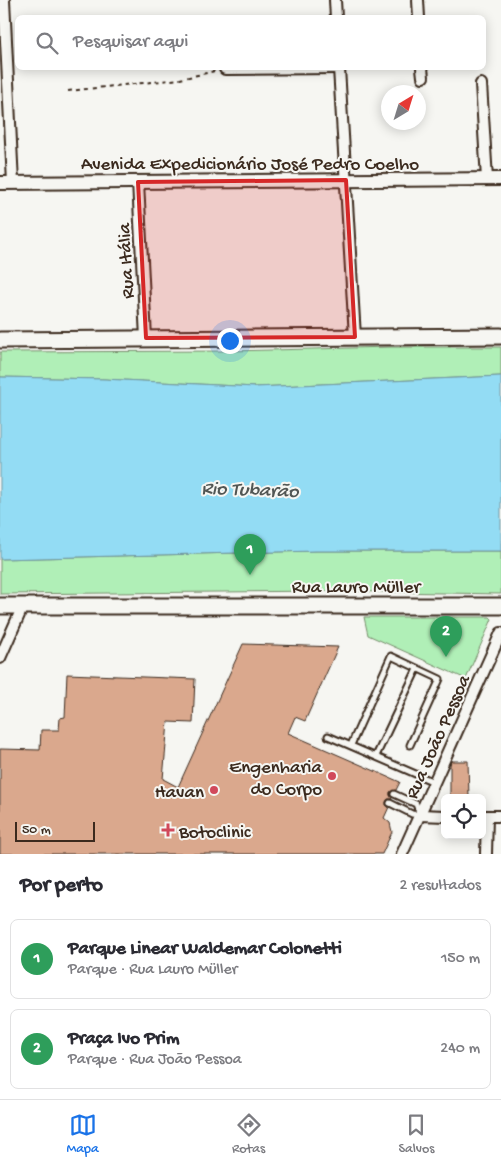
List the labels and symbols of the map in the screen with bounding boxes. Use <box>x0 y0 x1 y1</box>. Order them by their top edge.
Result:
north arrow <box>381 85 426 130</box>
street label: Avenida Expedicionário José Pedro Coelho <box>81 154 419 177</box>
street label: Rua Itália <box>114 221 141 299</box>
your location <box>217 328 243 354</box>
water label: Rio Tubarão <box>201 478 300 505</box>
pin: 1 <box>234 534 266 575</box>
street label: Rua Lauro Müller <box>292 577 422 600</box>
pin: 2 <box>430 616 462 657</box>
street label: Rua João Pessoa <box>402 670 477 803</box>
place label: Engenharia do Corpo <box>229 757 323 802</box>
marker: Engenharia do Corpo <box>326 770 338 782</box>
place label: Havan <box>155 782 204 805</box>
marker: Havan <box>208 784 220 796</box>
scale bar <box>15 819 95 842</box>
place label: Botoclinic <box>178 822 251 845</box>
marker: Botoclinic <box>161 823 175 837</box>

